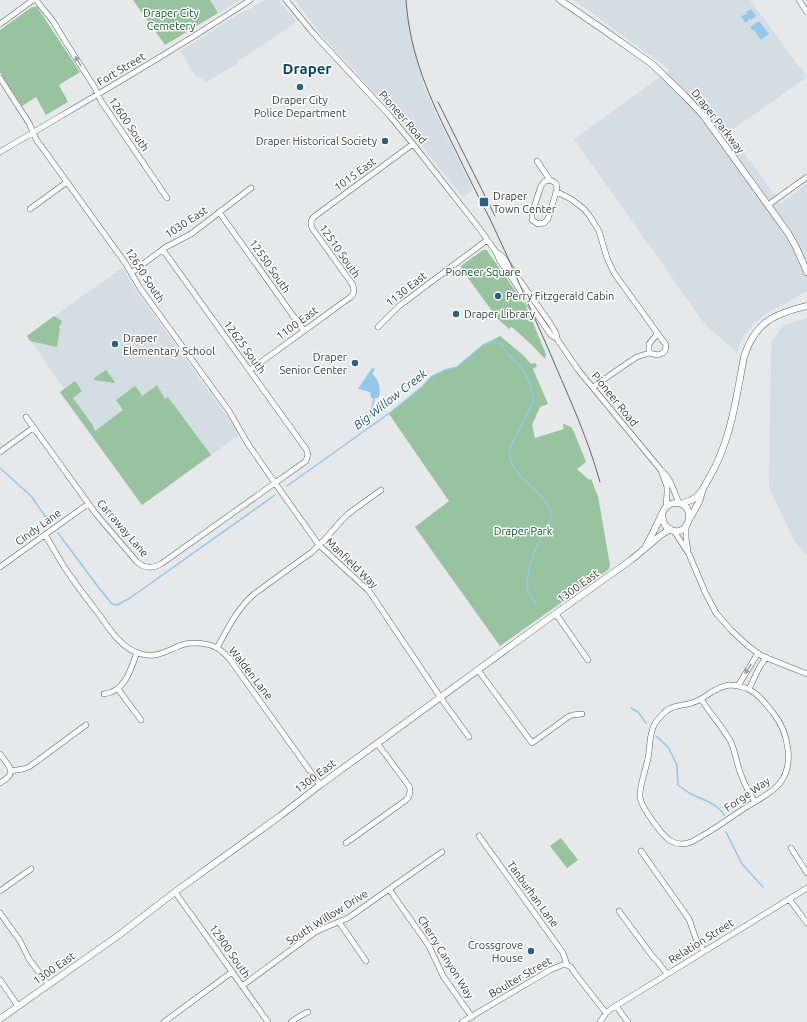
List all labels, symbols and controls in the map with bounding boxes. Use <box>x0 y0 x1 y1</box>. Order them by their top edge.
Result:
park label: Draper City Cemetery <box>143 7 200 32</box>
street label: Fort Street <box>95 50 148 88</box>
one-way arrow <box>74 55 82 66</box>
district label: Draper <box>283 60 332 77</box>
marker: Draper City Police Department <box>295 82 305 92</box>
street label: Draper Parkway <box>689 87 747 156</box>
street label: Pioneer Road <box>377 88 429 146</box>
place label: Draper City Police Department <box>254 94 347 119</box>
street label: 12600 South <box>107 95 151 153</box>
place label: Draper Historical Society <box>256 135 378 147</box>
marker: Draper Historical Society <box>380 136 390 146</box>
street label: 1015 East <box>332 155 379 193</box>
place label: Draper Town Center <box>493 190 557 215</box>
marker: Draper Town Center <box>478 196 490 208</box>
street label: 1030 East <box>162 203 210 240</box>
street label: 12510 South <box>317 222 363 280</box>
street label: 12550 South <box>247 237 293 295</box>
street label: 12650 South <box>123 245 167 305</box>
park label: Pioneer Square <box>445 266 521 278</box>
street label: 1130 East <box>383 269 429 309</box>
place label: Perry Fitzgerald Cabin <box>506 290 614 302</box>
marker: Perry Fitzgerald Cabin <box>493 291 503 301</box>
street label: 1100 East <box>274 304 321 342</box>
place label: Draper Library <box>464 308 536 320</box>
marker: Draper Library <box>451 309 461 319</box>
street label: 12625 South <box>222 318 268 376</box>
place label: Draper Elementary School <box>123 332 215 357</box>
marker: Draper Elementary School <box>110 339 120 349</box>
place label: Draper Senior Center <box>279 351 348 376</box>
marker: Draper Senior Center <box>350 358 360 368</box>
water label: Big Willow Creek <box>351 366 430 432</box>
street label: Pioneer Road <box>590 370 640 428</box>
street label: Carraway Lane <box>95 497 151 559</box>
street label: Cindy Lane <box>13 506 63 548</box>
park label: Draper Park <box>494 525 553 537</box>
street label: Manfield Way <box>324 535 381 591</box>
street label: 1300 East <box>555 567 602 605</box>
street label: Walden Lane <box>227 644 275 702</box>
one-way arrow <box>744 664 752 674</box>
street label: 1300 East <box>292 756 338 795</box>
street label: Forge Way <box>722 774 773 814</box>
street label: Tanburhan Lane <box>505 859 561 929</box>
street label: South Willow Drive <box>284 887 370 947</box>
street label: Cherry Canyon Way <box>416 913 477 1001</box>
street label: Relation Street <box>666 916 736 966</box>
street label: 12900 South <box>207 922 253 980</box>
place label: Crossgrove House <box>468 939 523 964</box>
marker: Crossgrove House <box>526 946 536 956</box>
street label: 1300 East <box>31 949 78 987</box>
street label: Boulter Street <box>487 954 554 1000</box>

